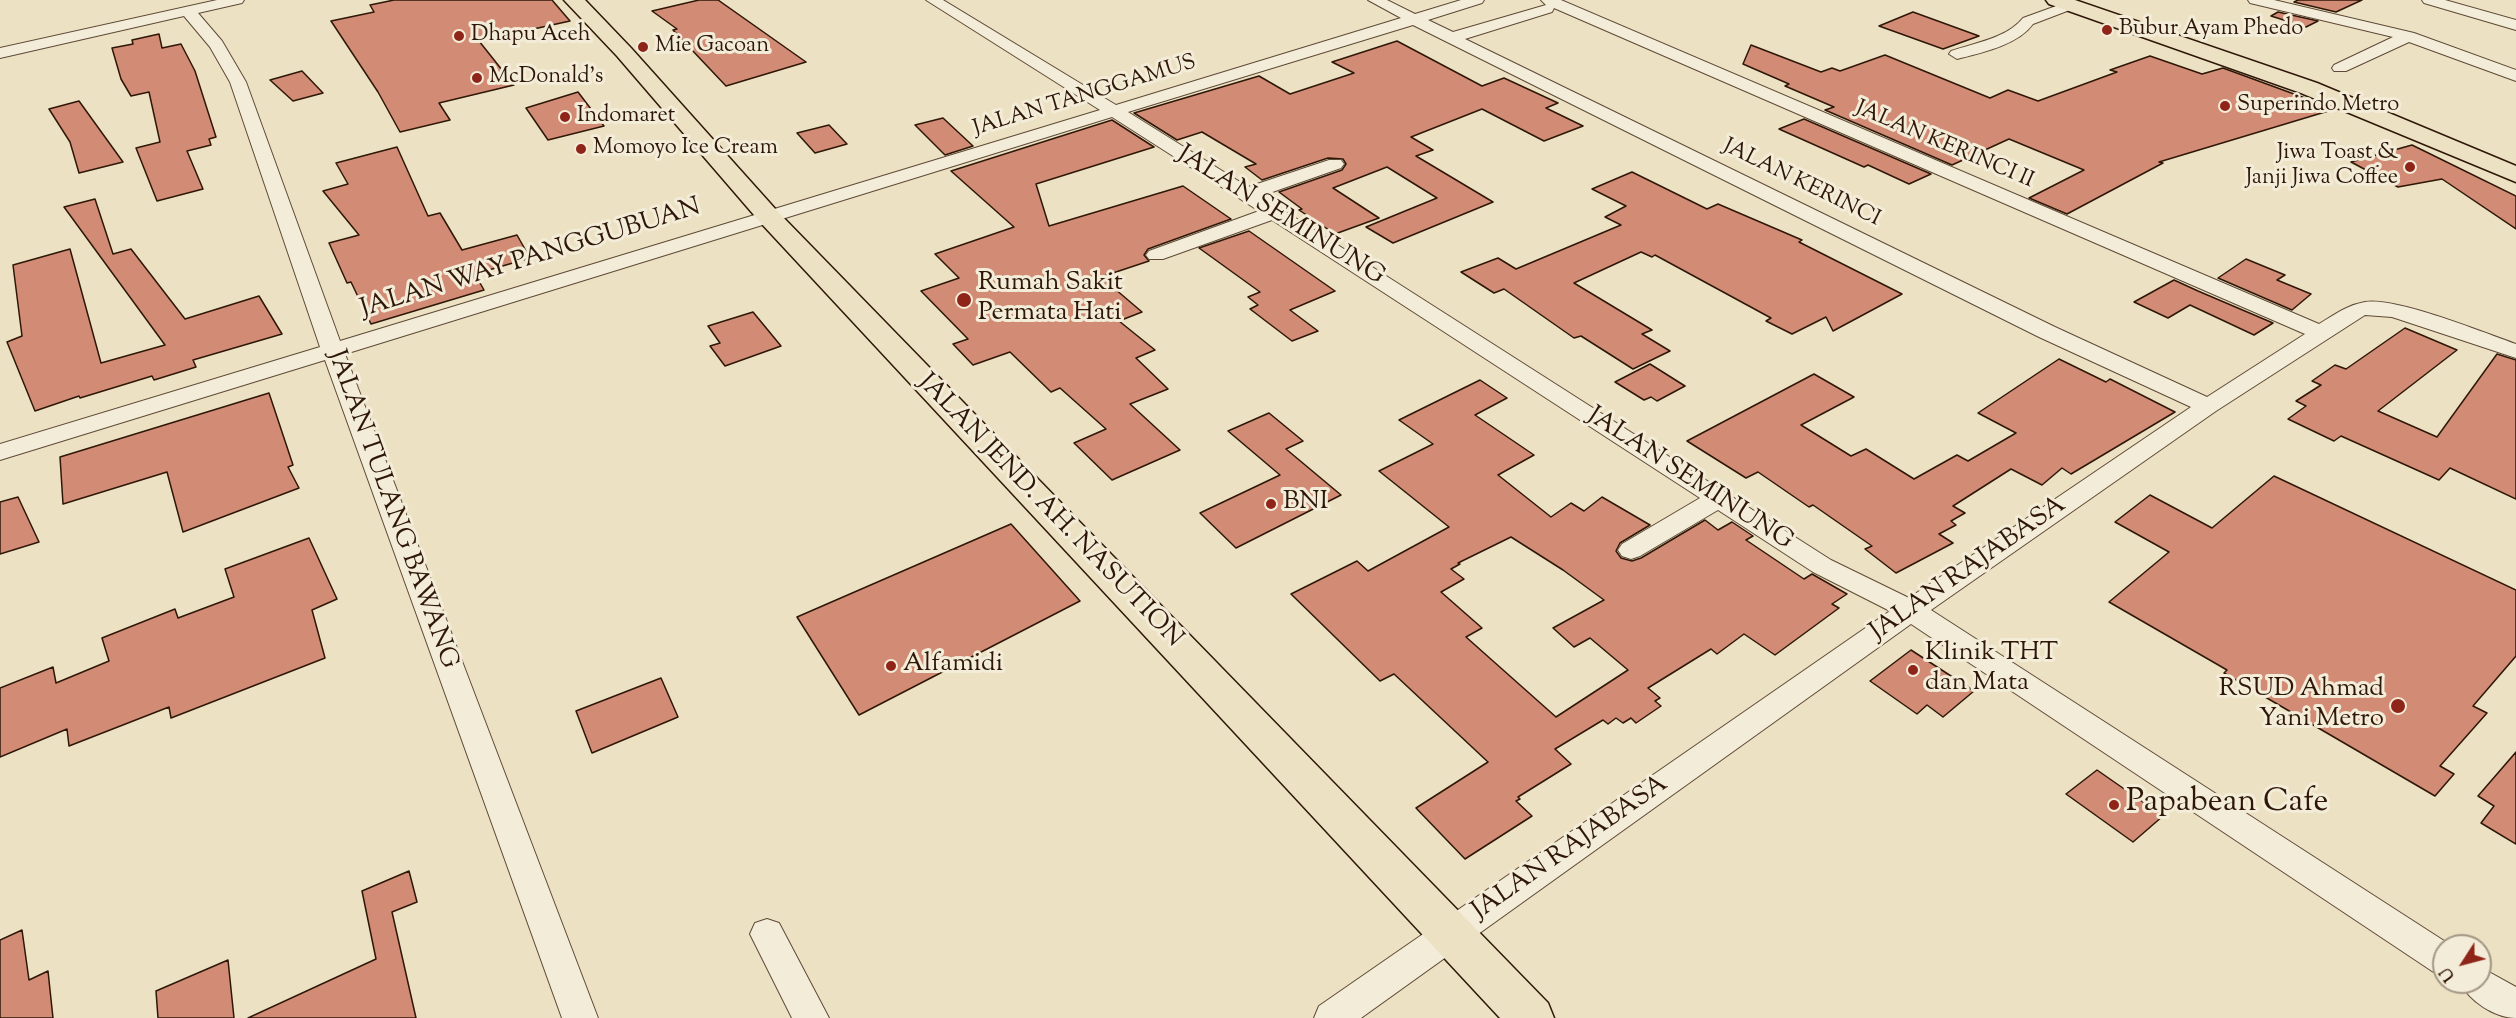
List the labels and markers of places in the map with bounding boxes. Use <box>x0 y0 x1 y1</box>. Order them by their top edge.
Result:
place label: Bubur Ayam Phedo <box>2119 17 2303 43</box>
place label: Dhapu Aceh <box>471 23 591 49</box>
marker: Bubur Ayam Phedo <box>2100 23 2114 37</box>
marker: Dhapu Aceh <box>452 29 466 43</box>
place label: Mie Gacoan <box>655 34 769 60</box>
marker: Mie Gacoan <box>636 40 650 54</box>
place label: McDonald's <box>489 65 603 91</box>
marker: McDonald's <box>470 71 484 85</box>
place label: Superindo Metro <box>2237 93 2399 119</box>
marker: Superindo Metro <box>2218 99 2232 113</box>
place label: Indomaret <box>577 104 675 130</box>
marker: Indomaret <box>558 110 572 124</box>
place label: Momoyo Ice Cream <box>593 136 778 162</box>
place label: Jiwa Toast & Janji Jiwa Coffee <box>2245 141 2398 192</box>
marker: Momoyo Ice Cream <box>574 142 588 156</box>
marker: Jiwa Toast & Janji Jiwa Coffee <box>2403 160 2417 174</box>
place label: Rumah Sakit Permata Hati <box>978 269 1123 330</box>
marker: Rumah Sakit Permata Hati <box>955 291 973 309</box>
place label: BNI <box>1283 488 1328 520</box>
marker: BNI <box>1264 497 1278 511</box>
place label: Klinik THT dan Mata <box>1925 639 2058 700</box>
place label: Alfamidi <box>903 650 1003 682</box>
marker: Alfamidi <box>884 659 898 673</box>
marker: Klinik THT dan Mata <box>1906 663 1920 677</box>
place label: RSUD Ahmad Yani Metro <box>2219 675 2384 736</box>
marker: RSUD Ahmad Yani Metro <box>2389 697 2407 715</box>
place label: Papabean Cafe <box>2126 786 2329 824</box>
marker: Papabean Cafe <box>2107 798 2121 812</box>

